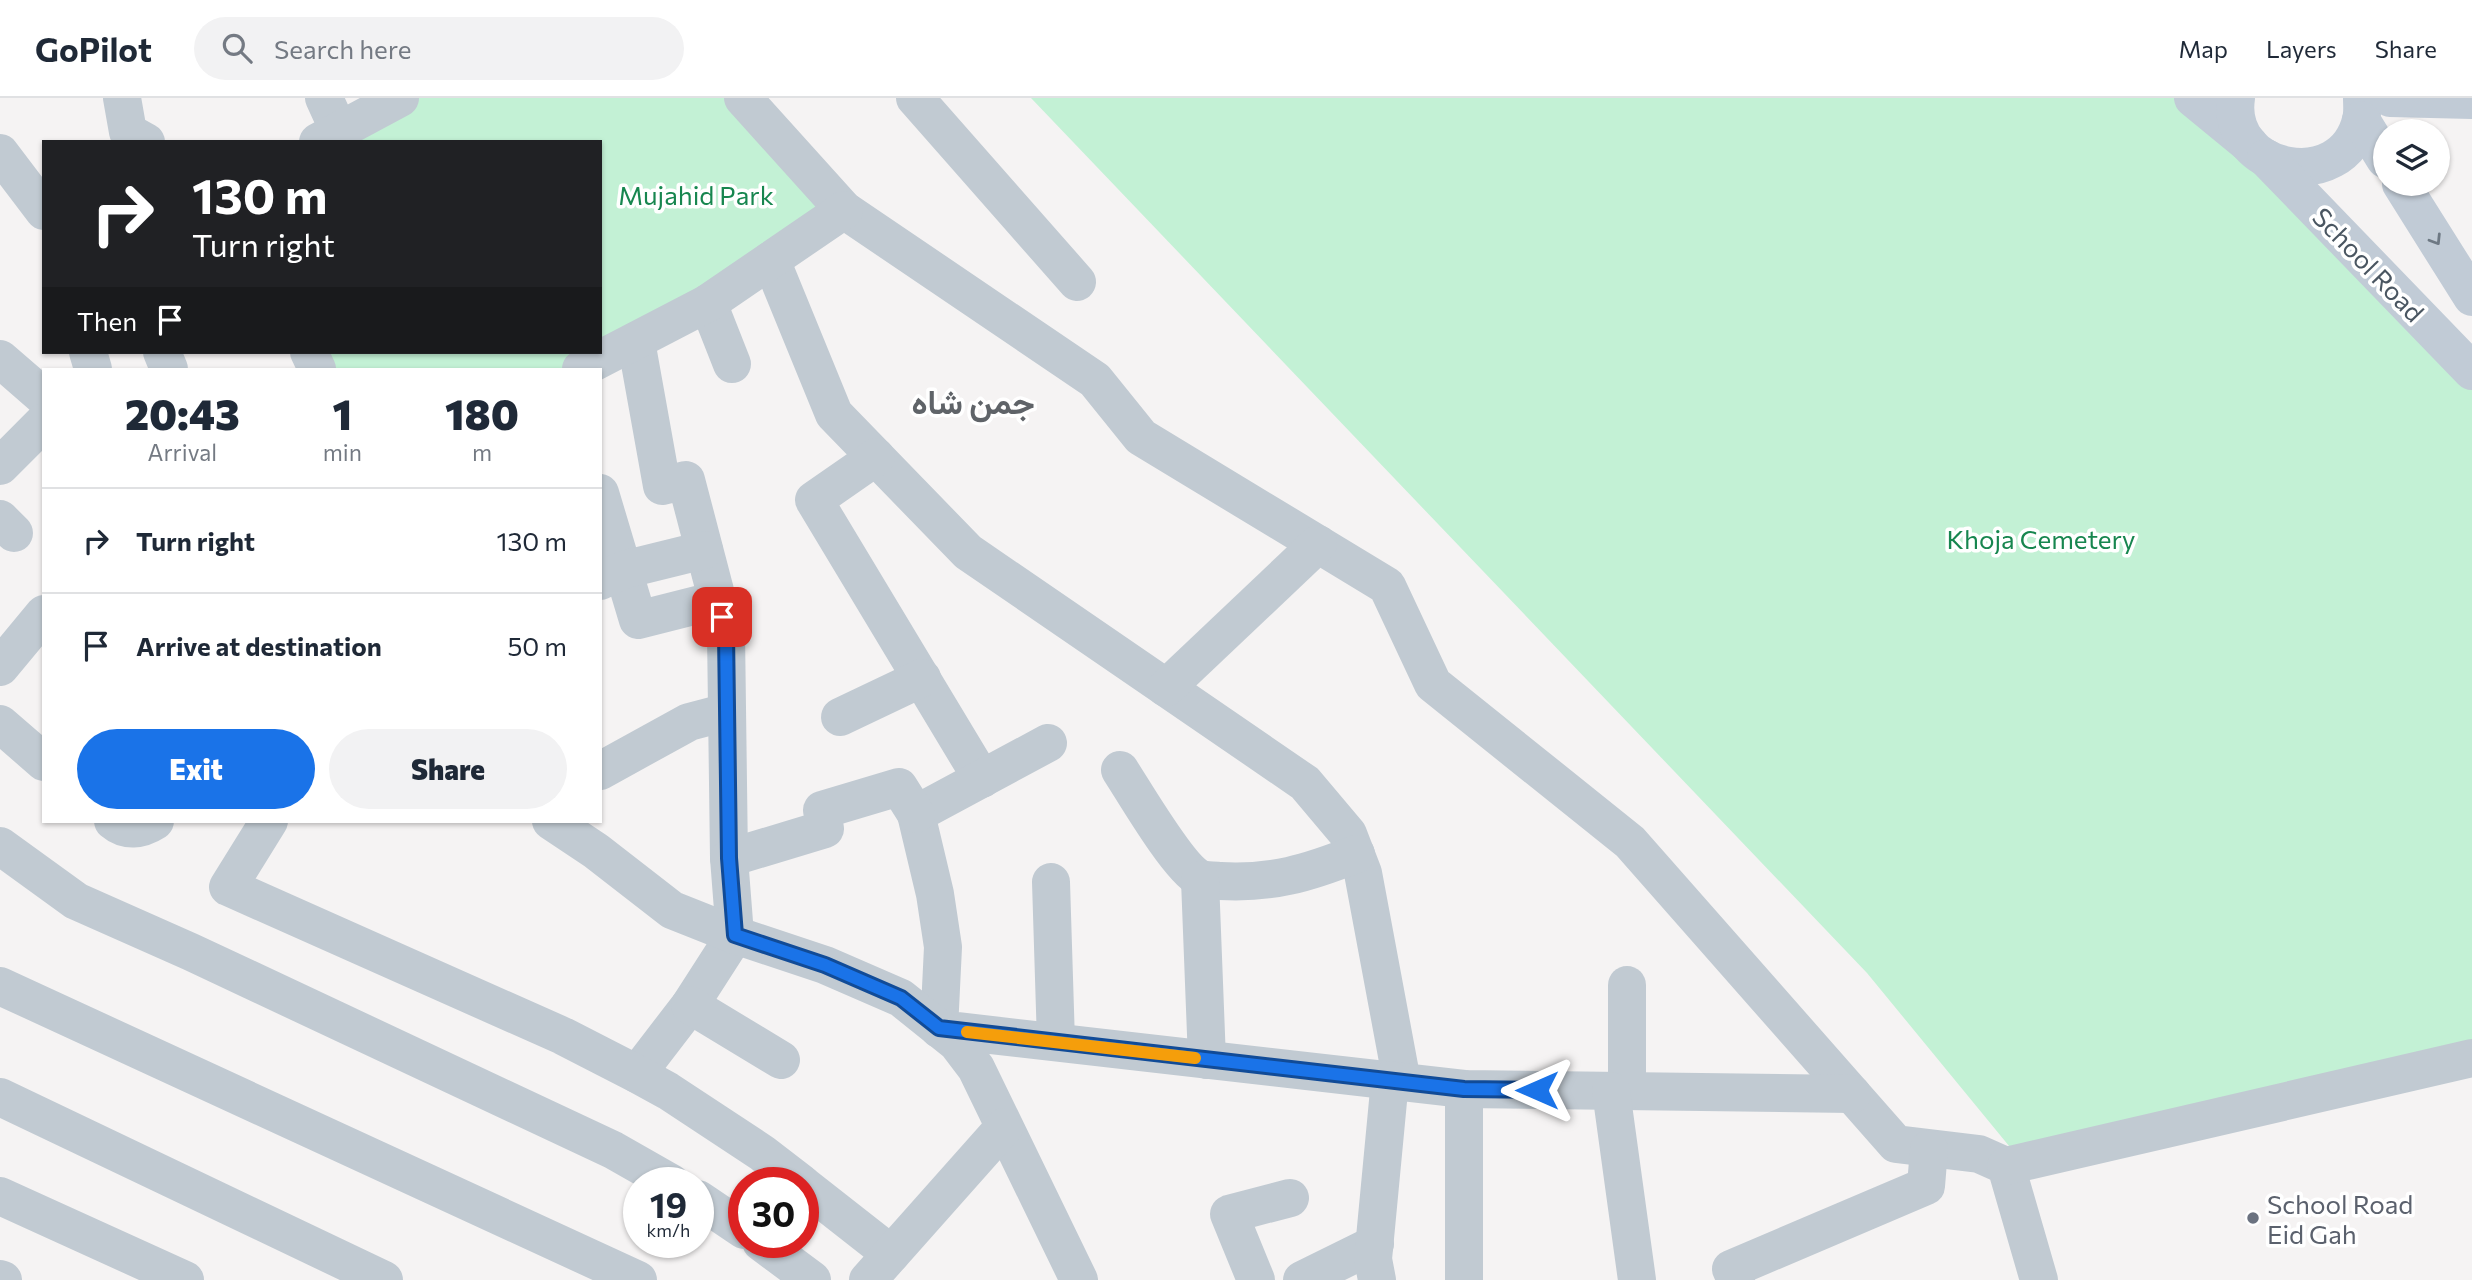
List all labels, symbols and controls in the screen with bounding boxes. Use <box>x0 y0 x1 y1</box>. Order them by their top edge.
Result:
search box <box>194 17 684 80</box>
text: GoPilot <box>35 28 152 69</box>
icon: search <box>218 29 256 67</box>
text: Search here <box>274 33 411 64</box>
text: Map <box>2179 34 2228 63</box>
text: Layers <box>2266 34 2337 63</box>
text: Share <box>2375 34 2437 63</box>
map controls <box>2373 119 2450 196</box>
button: layers <box>2373 119 2450 196</box>
text: 130 m <box>192 164 327 224</box>
icon: right <box>77 168 168 259</box>
park label: Mujahid Park <box>618 179 774 210</box>
street label: School Road <box>2307 201 2431 327</box>
text: Turn right <box>192 224 335 264</box>
one-way arrow <box>2428 233 2441 246</box>
icon: arrive <box>151 301 189 339</box>
text: Then <box>77 305 137 336</box>
district label: جمن شاہ <box>911 380 1035 423</box>
text: 20:43 <box>125 387 240 439</box>
text: 1 <box>333 387 352 439</box>
text: 180 <box>445 387 519 439</box>
text: Arrival <box>148 438 217 466</box>
text: min <box>323 438 362 466</box>
text: m <box>472 438 492 466</box>
icon: right <box>77 522 115 560</box>
park label: Khoja Cemetery <box>1947 523 2135 554</box>
text: Turn right <box>136 525 255 556</box>
text: 130 m <box>496 525 567 556</box>
pin <box>692 587 752 647</box>
icon: arrive <box>703 598 741 636</box>
icon: arrive <box>77 627 115 665</box>
text: Arrive at destination <box>136 630 382 661</box>
text: 50 m <box>507 630 567 661</box>
button: Exit <box>77 729 315 809</box>
button: Share <box>329 729 567 809</box>
position arrow <box>1500 1053 1574 1127</box>
speed limit sign: 30 <box>728 1167 819 1258</box>
text: 19 <box>650 1182 687 1225</box>
place label: School Road Eid Gah <box>2267 1188 2413 1249</box>
marker: School Road Eid Gah <box>2245 1210 2261 1226</box>
text: km/h <box>647 1219 690 1241</box>

